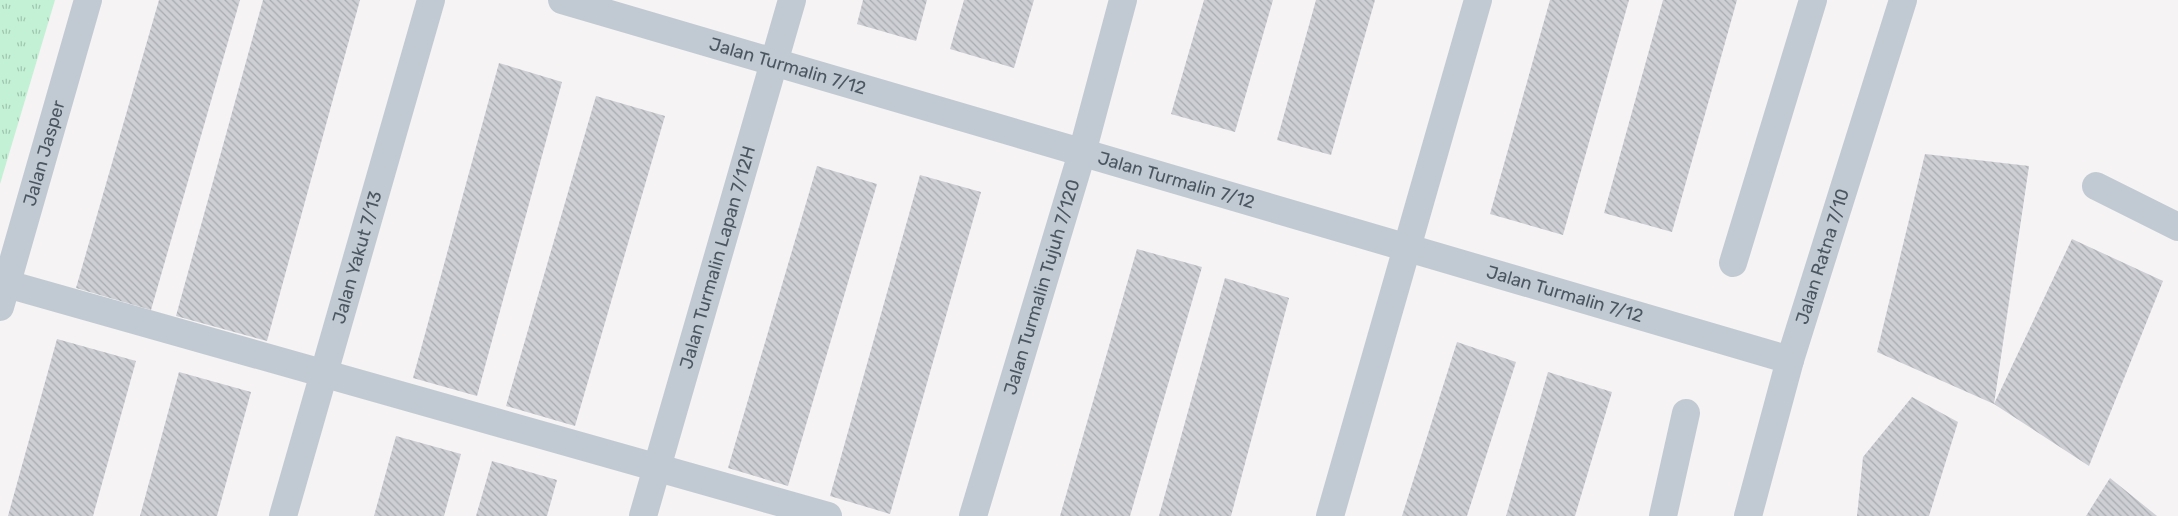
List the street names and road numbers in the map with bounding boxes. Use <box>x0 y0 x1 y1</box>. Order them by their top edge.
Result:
street label: Jalan Turmalin 7/12 <box>707 33 868 99</box>
street label: Jalan Jasper <box>18 98 70 209</box>
street label: Jalan Turmalin Lapan 7/12H <box>675 143 760 372</box>
street label: Jalan Turmalin 7/12 <box>1095 147 1257 213</box>
street label: Jalan Turmalin Tujuh 7/120 <box>999 177 1084 397</box>
street label: Jalan Ratna 7/10 <box>1791 186 1854 327</box>
street label: Jalan Yakut 7/13 <box>328 189 387 326</box>
street label: Jalan Turmalin 7/12 <box>1484 261 1646 327</box>

